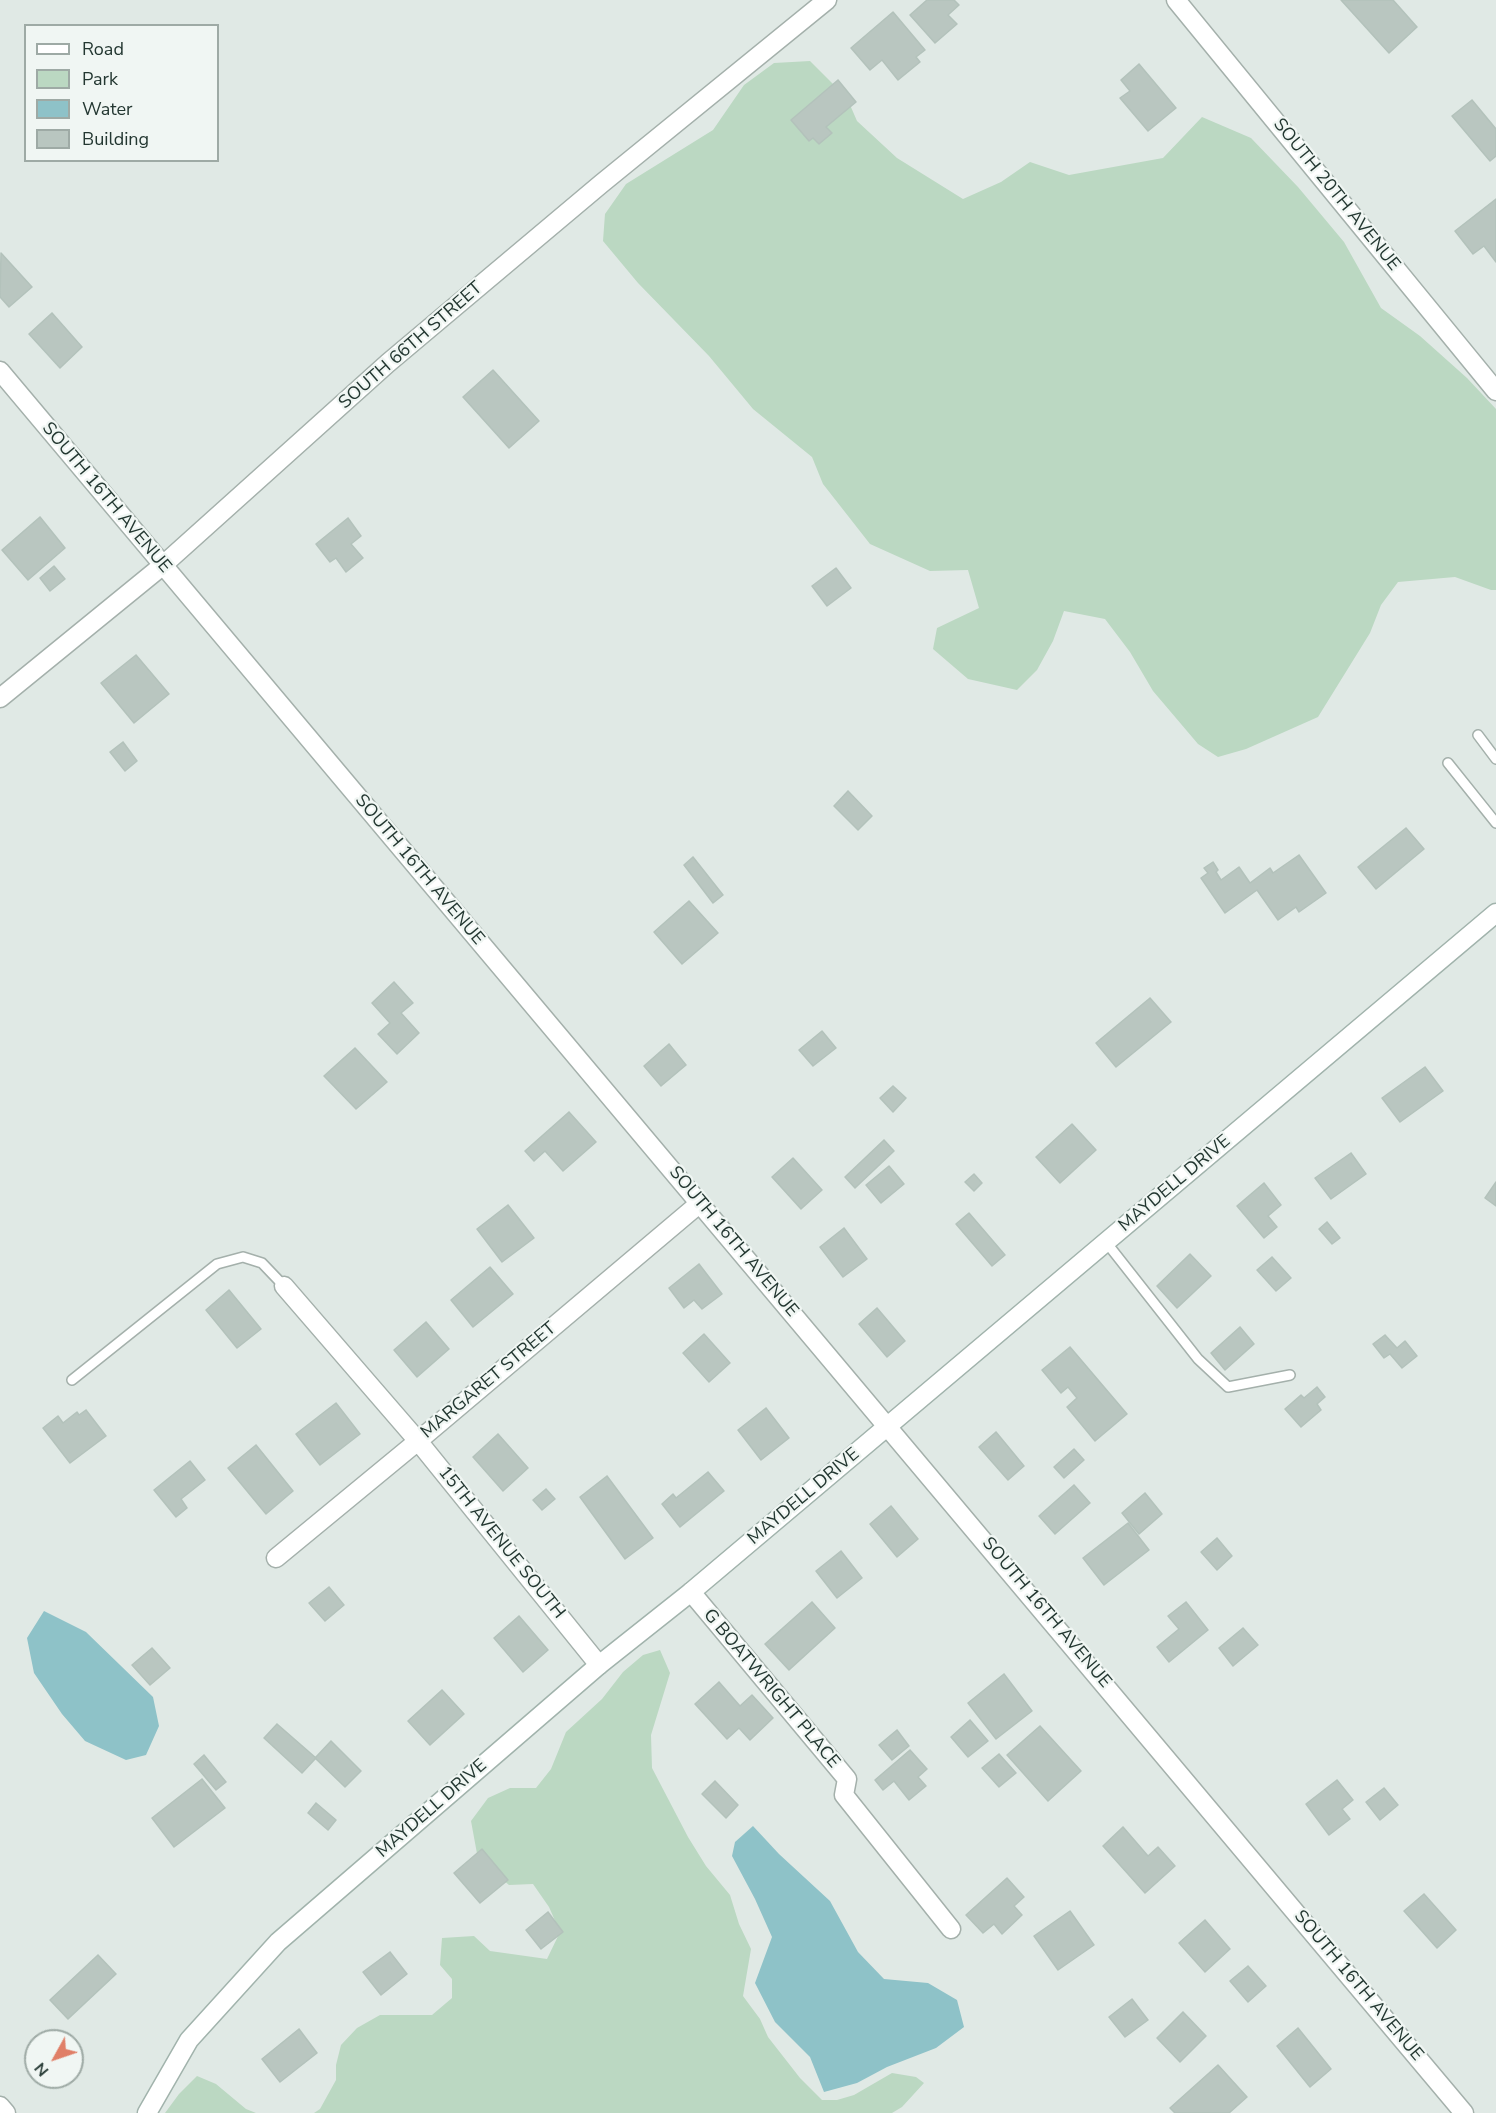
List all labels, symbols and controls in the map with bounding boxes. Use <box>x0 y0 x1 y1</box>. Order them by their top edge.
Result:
legend <box>24 24 219 162</box>
text: Road <box>82 37 124 61</box>
text: Park <box>82 67 118 91</box>
text: Water <box>82 97 133 121</box>
street label: SOUTH 20TH AVENUE <box>1268 114 1404 276</box>
text: Building <box>82 127 149 151</box>
street label: SOUTH 66TH STREET <box>335 278 487 414</box>
street label: SOUTH 16TH AVENUE <box>37 418 175 578</box>
street label: SOUTH 16TH AVENUE <box>350 790 488 950</box>
street label: MAYDELL DRIVE <box>1115 1131 1235 1237</box>
street label: SOUTH 16TH AVENUE <box>664 1162 802 1322</box>
street label: MARGARET STREET <box>417 1318 561 1444</box>
street label: MAYDELL DRIVE <box>744 1444 864 1550</box>
street label: 15TH AVENUE SOUTH <box>433 1462 569 1624</box>
street label: SOUTH 16TH AVENUE <box>977 1533 1115 1693</box>
street label: G BOATWRIGHT PLACE <box>698 1605 844 1773</box>
street label: MAYDELL DRIVE <box>372 1755 492 1863</box>
street label: SOUTH 16TH AVENUE <box>1289 1906 1427 2066</box>
north arrow <box>24 2029 84 2089</box>
text: N <box>29 2058 54 2081</box>

